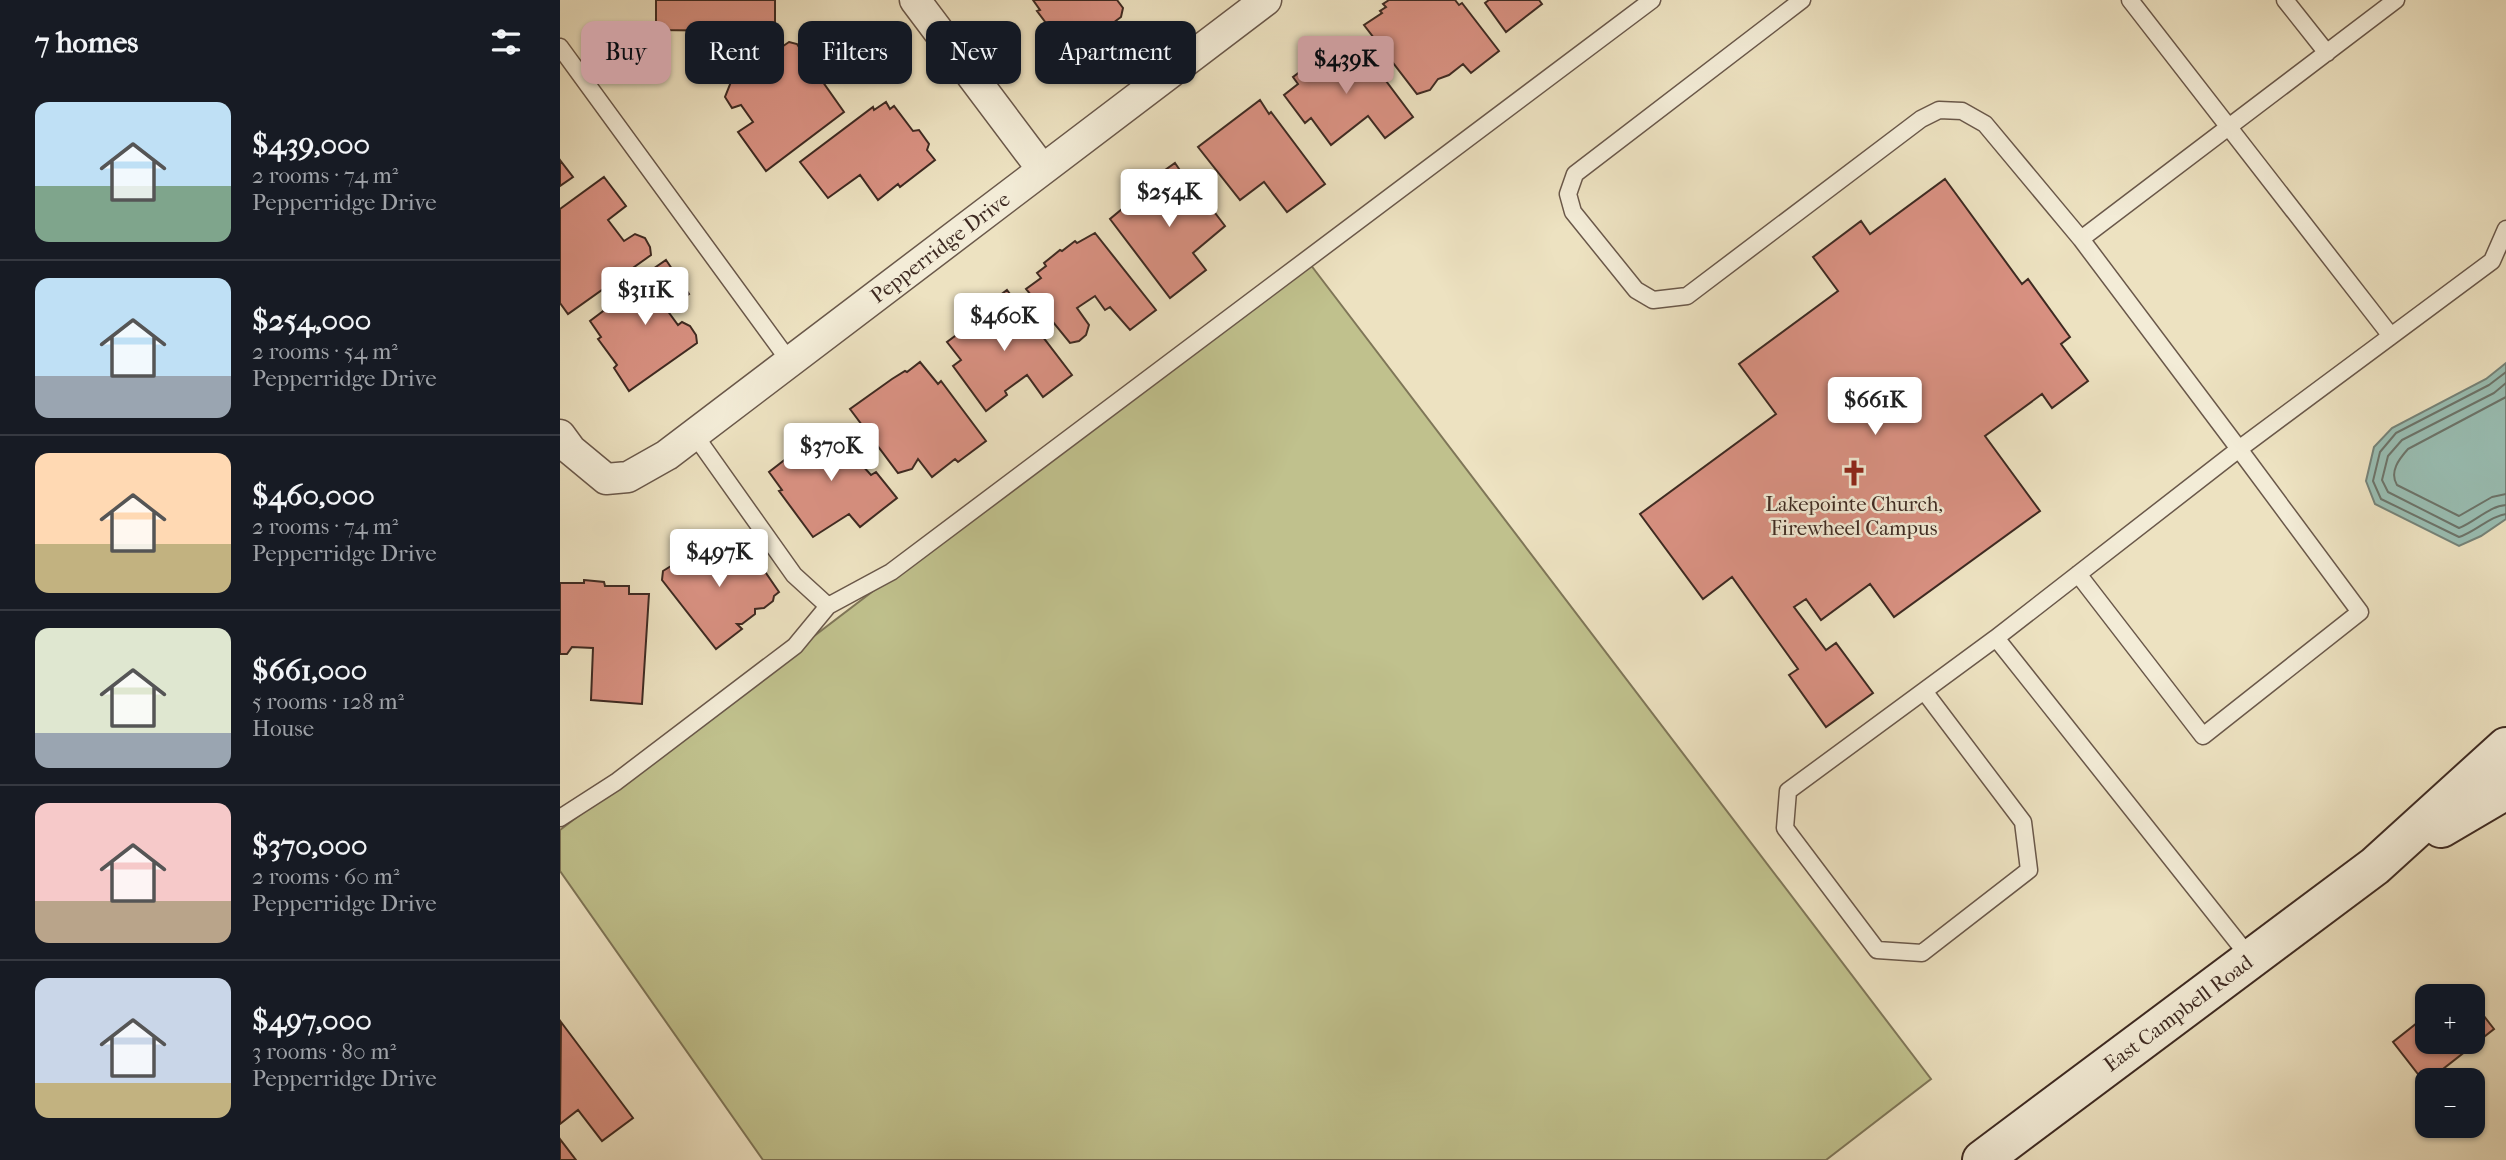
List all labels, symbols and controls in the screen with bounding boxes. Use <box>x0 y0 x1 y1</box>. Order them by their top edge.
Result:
chip: Buy <box>581 21 671 84</box>
chip: Rent <box>685 21 784 84</box>
chip: Filters <box>798 21 912 84</box>
chip: New <box>926 21 1021 84</box>
chip: Apartment <box>1035 21 1196 84</box>
icon: filters <box>487 23 525 61</box>
text: 7 homes <box>35 25 138 60</box>
pin: $439K <box>1297 36 1395 96</box>
text: $439K <box>1314 45 1378 72</box>
text: $439,000 <box>252 127 370 162</box>
icon: home <box>91 130 175 214</box>
text: 2 rooms · 74 m² <box>252 162 398 189</box>
pin: $254K <box>1120 170 1218 229</box>
text: $254K <box>1137 178 1201 205</box>
street label: Pepperridge Drive <box>866 187 1015 308</box>
text: Pepperridge Drive <box>252 189 437 216</box>
pin: $311K <box>596 268 694 327</box>
text: $311K <box>617 276 673 303</box>
pin: $460K <box>955 294 1053 353</box>
text: $460K <box>970 302 1038 329</box>
text: $254,000 <box>252 303 371 338</box>
icon: home <box>91 306 175 390</box>
text: 2 rooms · 54 m² <box>252 338 398 365</box>
text: Pepperridge Drive <box>252 365 437 392</box>
pin: $661K <box>1826 378 1924 437</box>
text: $661K <box>1844 386 1906 413</box>
pin: $370K <box>782 424 880 483</box>
text: $370K <box>800 432 862 459</box>
church icon: Lakepointe Church, Firewheel Campus <box>1839 458 1869 488</box>
text: $460,000 <box>252 478 375 513</box>
icon: home <box>91 481 175 565</box>
place label: Lakepointe Church, Firewheel Campus <box>1765 492 1943 540</box>
text: 2 rooms · 74 m² <box>252 513 398 540</box>
pin: $497K <box>670 530 768 589</box>
text: $497K <box>686 538 752 565</box>
text: Pepperridge Drive <box>252 540 437 567</box>
text: $661,000 <box>252 653 367 688</box>
icon: home <box>91 656 175 740</box>
text: 5 rooms · 128 m² <box>252 688 404 715</box>
text: House <box>252 715 314 742</box>
text: $370,000 <box>252 828 368 863</box>
icon: home <box>91 831 175 915</box>
text: 2 rooms · 60 m² <box>252 863 399 890</box>
text: Pepperridge Drive <box>252 890 437 917</box>
street label: East Campbell Road <box>2099 950 2258 1077</box>
map controls <box>2415 984 2485 1138</box>
button: + <box>2415 984 2485 1054</box>
text: $497,000 <box>252 1003 372 1038</box>
icon: home <box>91 1006 175 1090</box>
text: 3 rooms · 80 m² <box>252 1038 396 1065</box>
text: Pepperridge Drive <box>252 1065 437 1092</box>
button: − <box>2415 1068 2485 1138</box>

